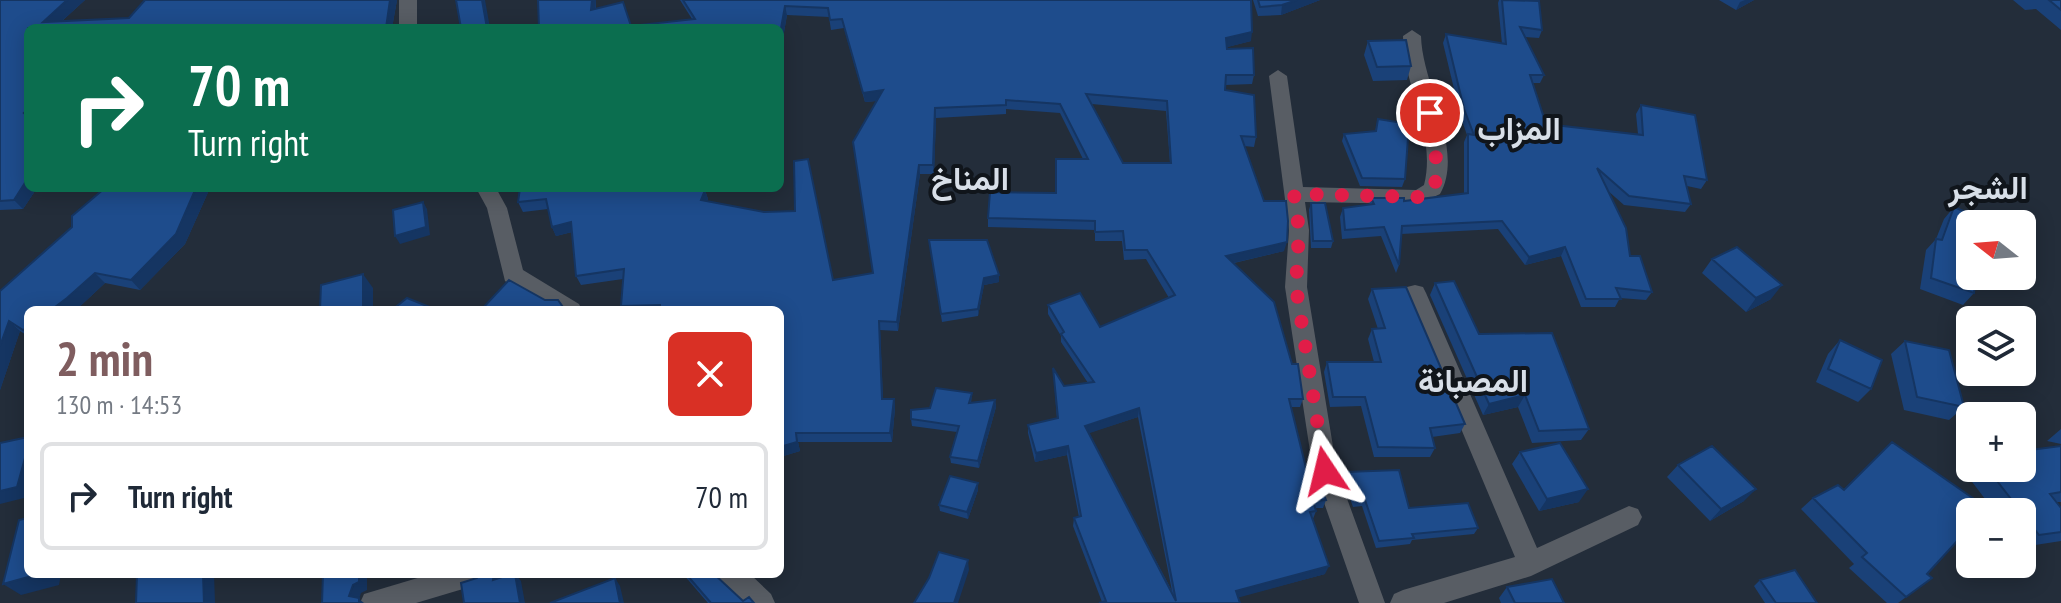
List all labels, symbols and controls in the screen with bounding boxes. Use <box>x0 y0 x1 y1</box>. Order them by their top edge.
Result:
text: 70 m <box>188 49 290 121</box>
icon: right <box>56 56 160 160</box>
pin <box>1396 79 1464 147</box>
icon: arrive <box>1408 91 1452 135</box>
district label: المزاب <box>1477 107 1561 149</box>
text: Turn right <box>188 119 309 166</box>
district label: المناخ <box>931 157 1009 201</box>
district label: الشجر <box>1947 166 2028 208</box>
north arrow <box>1956 210 2036 290</box>
map controls <box>1956 210 2036 578</box>
button: layers <box>1956 306 2036 386</box>
text: 2 min <box>56 327 153 389</box>
button: close <box>668 332 752 416</box>
district label: المصبانة <box>1418 359 1528 401</box>
text: 130 m · 14:53 <box>56 388 182 421</box>
button: + <box>1956 402 2036 482</box>
position arrow <box>1283 429 1367 513</box>
icon: right <box>60 474 104 518</box>
text: Turn right <box>128 477 232 516</box>
text: 70 m <box>695 477 748 516</box>
button: − <box>1956 498 2036 578</box>

